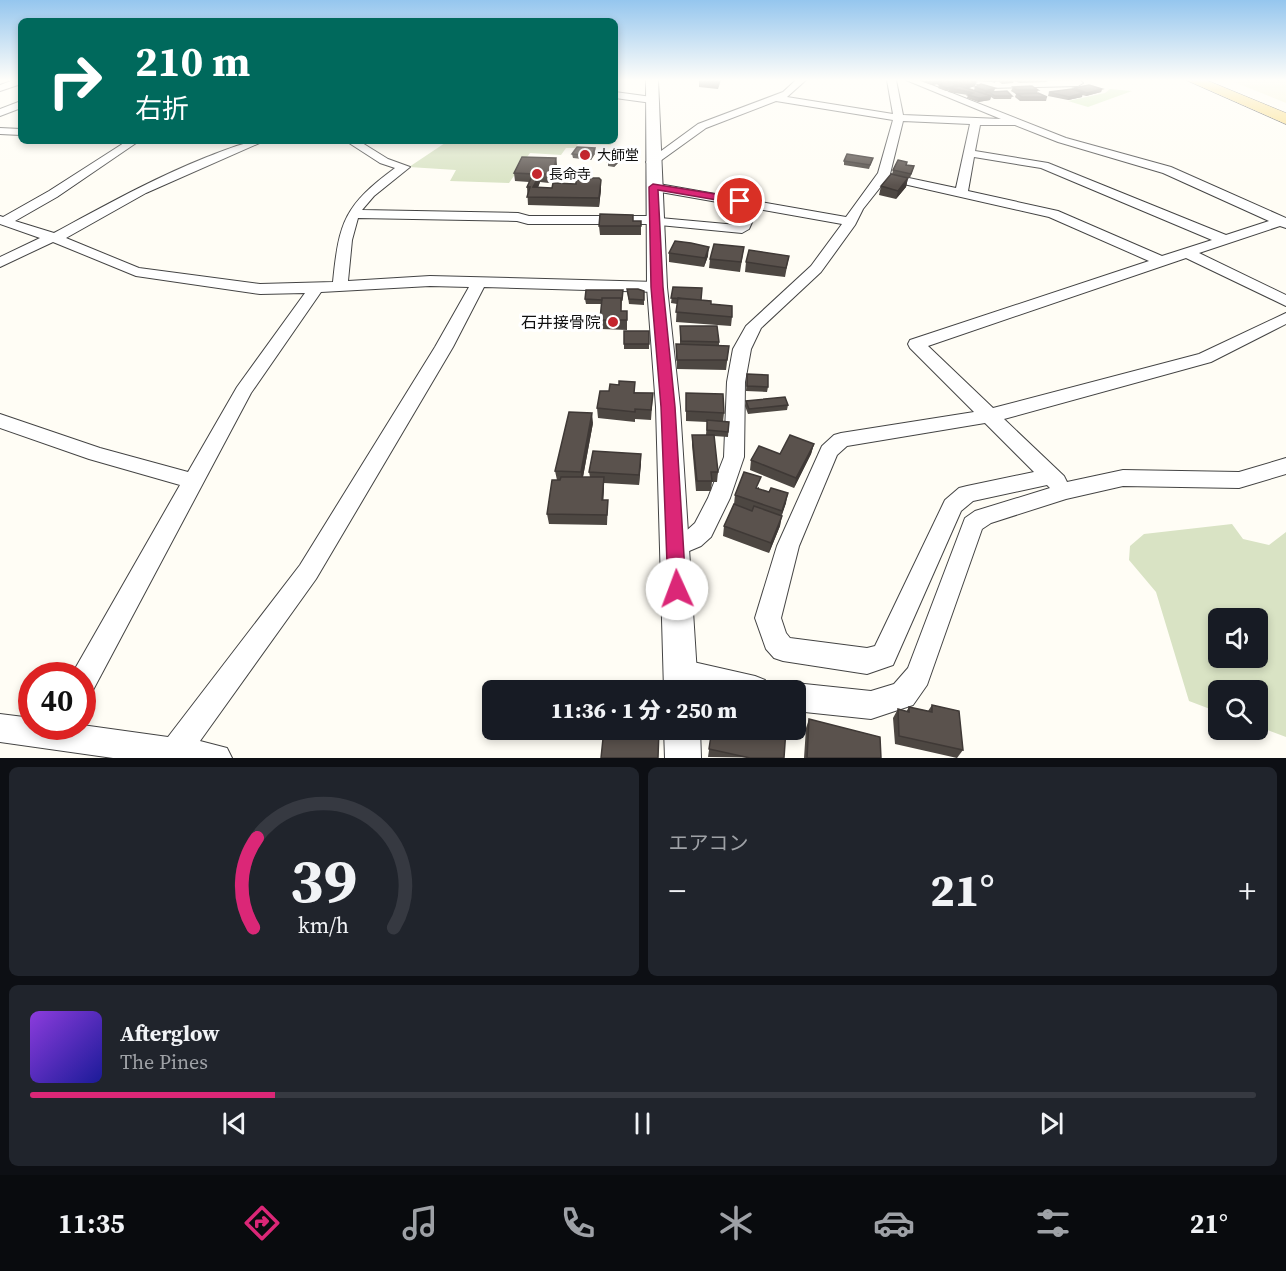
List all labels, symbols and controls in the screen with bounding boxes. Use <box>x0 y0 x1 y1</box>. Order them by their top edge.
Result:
text: 210 m <box>135 32 250 90</box>
icon: right <box>36 42 114 120</box>
text: 右折 <box>135 90 189 127</box>
place label: 大師堂 <box>597 145 639 165</box>
marker: 大師堂 <box>578 148 592 162</box>
place label: 長命寺 <box>549 164 591 184</box>
marker: 長命寺 <box>530 167 544 181</box>
pin <box>714 175 765 226</box>
icon: arrive <box>723 184 756 217</box>
place label: 石井接骨院 <box>521 311 601 333</box>
marker: 石井接骨院 <box>606 315 620 329</box>
position arrow <box>645 557 709 621</box>
map controls <box>1208 608 1268 740</box>
button: sound <box>1208 608 1268 668</box>
speed limit sign: 40 <box>18 662 96 740</box>
button: search <box>1208 680 1268 740</box>
text: 11:36 · 1 分 · 250 m <box>551 695 737 725</box>
text: エアコン <box>669 829 749 857</box>
text: 39 <box>290 837 358 923</box>
text: 21° <box>930 859 994 921</box>
text: − <box>669 868 686 913</box>
text: + <box>1238 868 1256 913</box>
text: km/h <box>298 912 349 941</box>
text: Afterglow <box>120 1018 220 1048</box>
text: The Pines <box>120 1048 208 1076</box>
icon: previous <box>218 1107 251 1140</box>
icon: pause <box>626 1107 659 1140</box>
icon: next <box>1035 1107 1068 1140</box>
icon: directions <box>241 1202 283 1244</box>
icon: music <box>399 1202 441 1244</box>
icon: phone <box>557 1202 599 1244</box>
icon: climate <box>715 1202 757 1244</box>
icon: car <box>873 1202 915 1244</box>
icon: filters <box>1032 1202 1074 1244</box>
text: 11:35 <box>58 1205 125 1242</box>
text: 21° <box>1190 1205 1228 1242</box>

